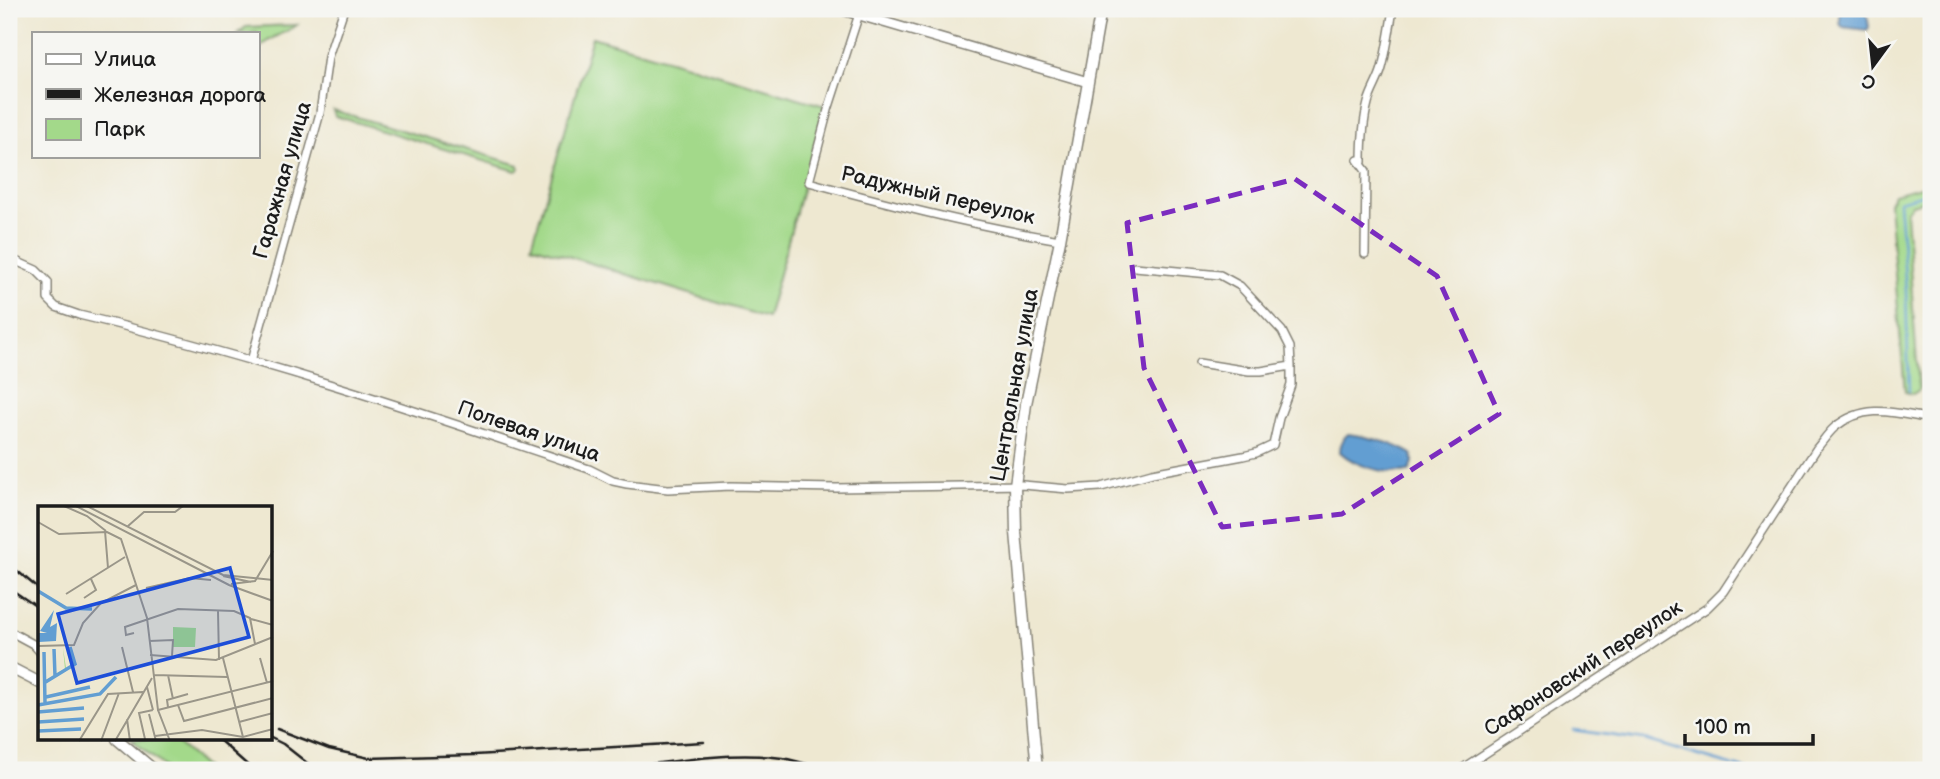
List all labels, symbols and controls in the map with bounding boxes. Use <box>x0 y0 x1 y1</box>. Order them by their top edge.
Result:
legend <box>32 32 259 158</box>
north arrow <box>1839 32 1909 102</box>
text: Улица <box>94 47 157 72</box>
text: С <box>1860 68 1878 94</box>
text: Железная дорога <box>94 83 267 108</box>
street label: Гаражная улица <box>248 98 317 262</box>
text: Парк <box>94 117 145 142</box>
street label: Радужный переулок <box>838 161 1037 230</box>
street label: Центральная улица <box>985 286 1044 484</box>
street label: Полевая улица <box>454 395 604 468</box>
inset map <box>38 506 273 740</box>
street label: Сафоновский переулок <box>1480 595 1687 742</box>
scale bar <box>1685 702 1812 746</box>
text: 100 m <box>1695 715 1751 740</box>

